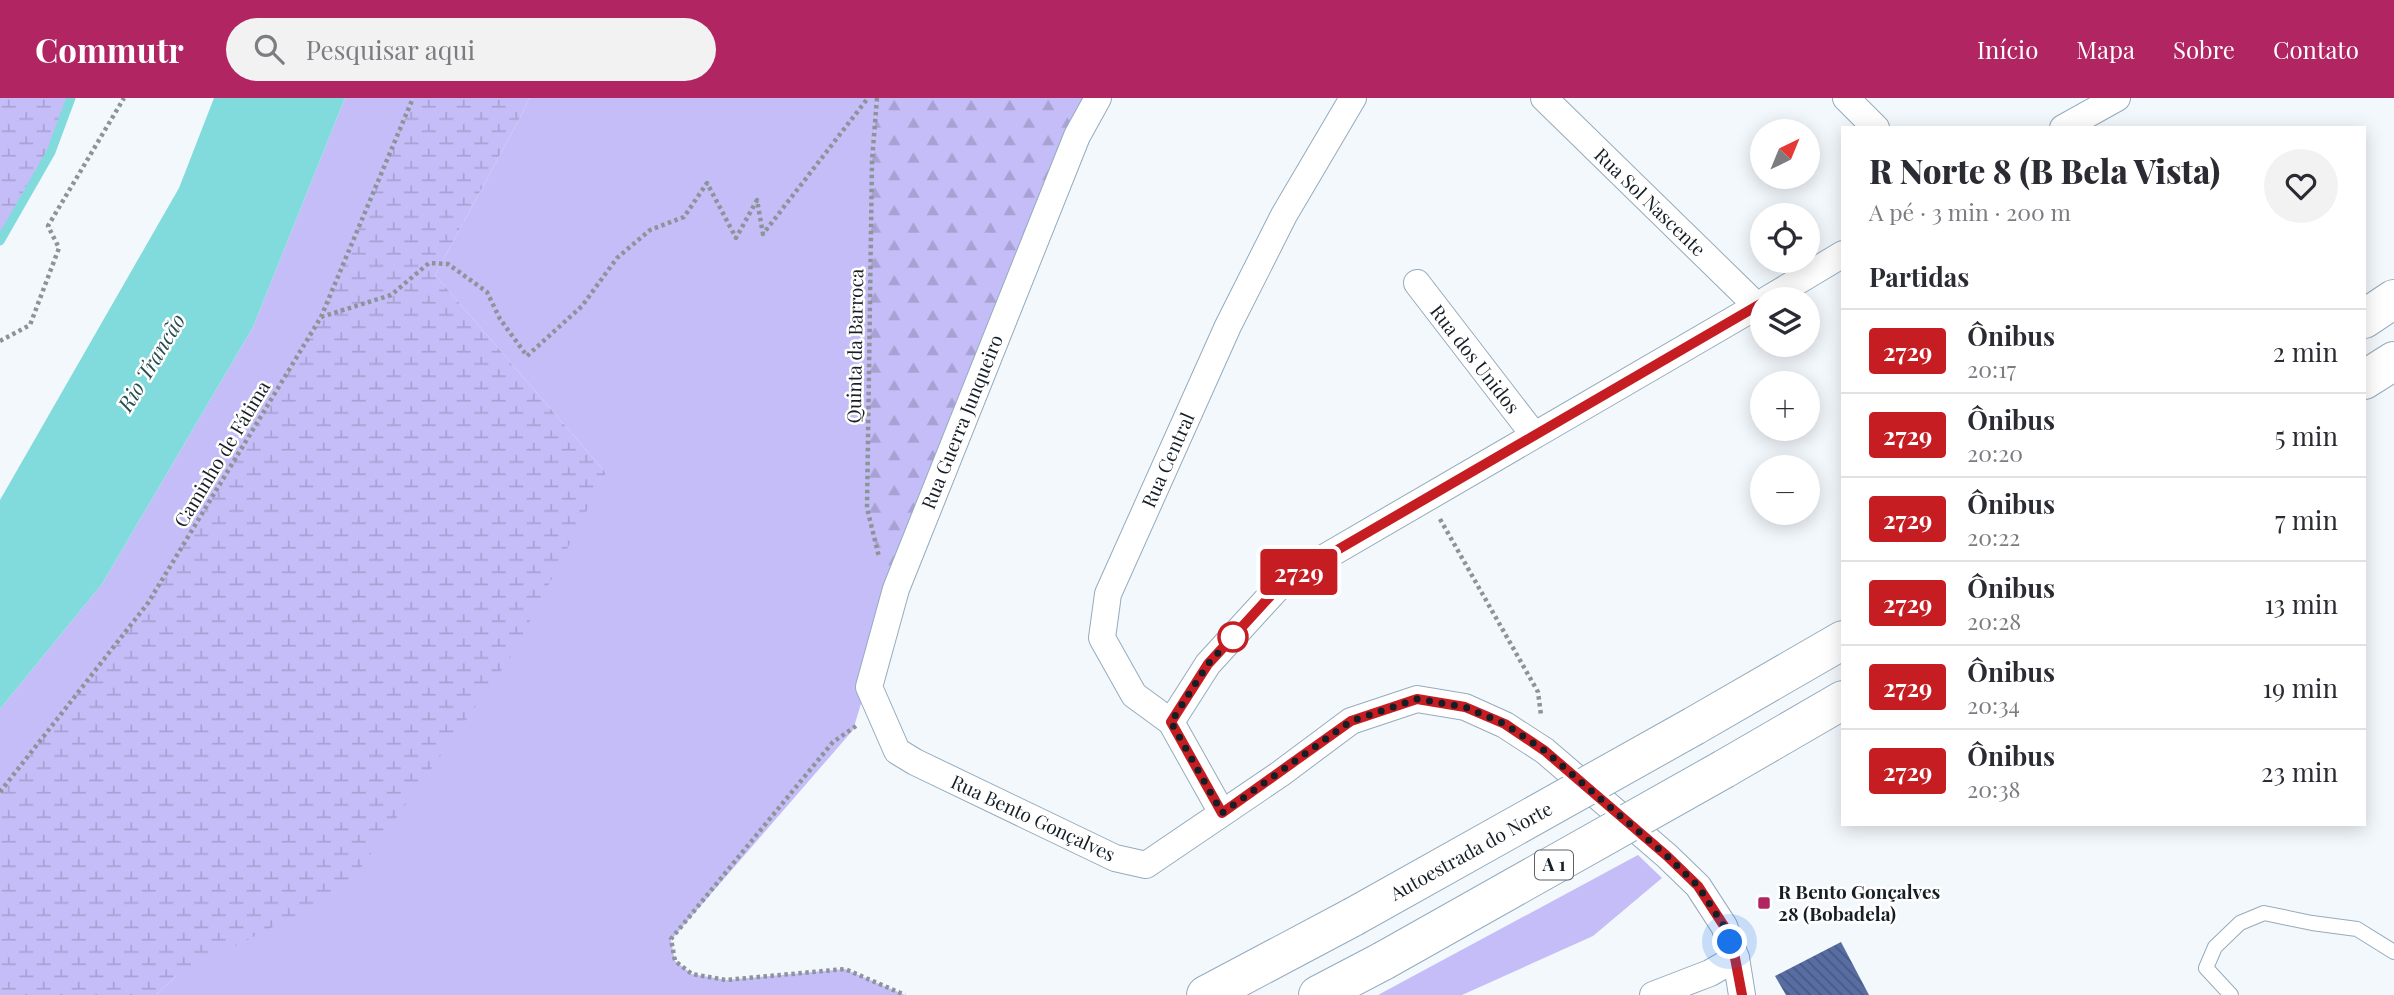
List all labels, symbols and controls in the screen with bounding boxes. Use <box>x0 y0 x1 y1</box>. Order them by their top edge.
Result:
search box <box>226 18 716 81</box>
text: Commutr <box>35 27 184 71</box>
icon: search <box>250 30 288 68</box>
text: Pesquisar aqui <box>306 32 475 67</box>
text: Início <box>1977 33 2038 65</box>
text: Mapa <box>2076 33 2135 65</box>
text: Sobre <box>2173 33 2235 65</box>
text: Contato <box>2273 33 2359 65</box>
north arrow <box>1750 119 1820 189</box>
map controls <box>1750 119 1820 525</box>
street label: Rua Sol Nascente <box>1589 141 1712 261</box>
text: R Norte 8 (B Bela Vista) <box>1869 148 2220 192</box>
button: heart <box>2264 149 2338 223</box>
text: A pé · 3 min · 200 m <box>1869 196 2071 227</box>
button: locate <box>1750 203 1820 273</box>
text: Partidas <box>1869 259 1969 294</box>
street label: Quinta da Barroca <box>840 268 868 424</box>
button: layers <box>1750 287 1820 357</box>
street label: Rua dos Unidos <box>1425 299 1527 418</box>
water label: Rio Trancão <box>110 308 191 417</box>
text: Ônibus <box>1967 318 2055 353</box>
street label: Rua Guerra Junqueiro <box>914 331 1008 513</box>
text: 2 min <box>2273 334 2338 369</box>
text: 2729 <box>1883 335 1932 367</box>
text: 20:17 <box>1967 353 2016 384</box>
button: + <box>1750 371 1820 441</box>
street label: Caminho de Fátima <box>167 375 275 532</box>
text: Ônibus <box>1967 402 2055 437</box>
street label: Rua Central <box>1135 407 1200 511</box>
text: 5 min <box>2275 418 2338 453</box>
text: 2729 <box>1883 419 1932 451</box>
text: 20:20 <box>1967 437 2023 468</box>
button: − <box>1750 455 1820 525</box>
text: Ônibus <box>1967 486 2055 521</box>
text: 7 min <box>2275 502 2338 537</box>
text: 2729 <box>1883 503 1932 535</box>
text: 20:22 <box>1967 521 2020 552</box>
line badge: 2729 <box>1250 549 1348 595</box>
text: 2729 <box>1274 556 1324 588</box>
text: Ônibus <box>1967 570 2055 605</box>
text: 13 min <box>2264 586 2338 621</box>
text: 2729 <box>1883 587 1932 619</box>
text: 20:28 <box>1967 605 2021 636</box>
unlabelled marker <box>1218 622 1248 652</box>
text: Ônibus <box>1967 654 2055 689</box>
text: 19 min <box>2262 670 2338 705</box>
text: 2729 <box>1883 671 1932 703</box>
text: 20:34 <box>1967 689 2020 720</box>
text: Ônibus <box>1967 738 2055 773</box>
text: 23 min <box>2261 754 2338 789</box>
text: 2729 <box>1883 755 1932 787</box>
street label: Rua Bento Gonçalves <box>947 768 1120 867</box>
text: 20:38 <box>1967 773 2021 804</box>
street label: Autoestrada do Norte <box>1384 795 1556 906</box>
road number: A 1 <box>1535 850 1573 880</box>
place label: R Bento Gonçalves 28 (Bobadela) <box>1778 878 1941 926</box>
marker: R Bento Gonçalves 28 (Bobadela) <box>1756 895 1772 911</box>
your location <box>1712 924 1747 959</box>

